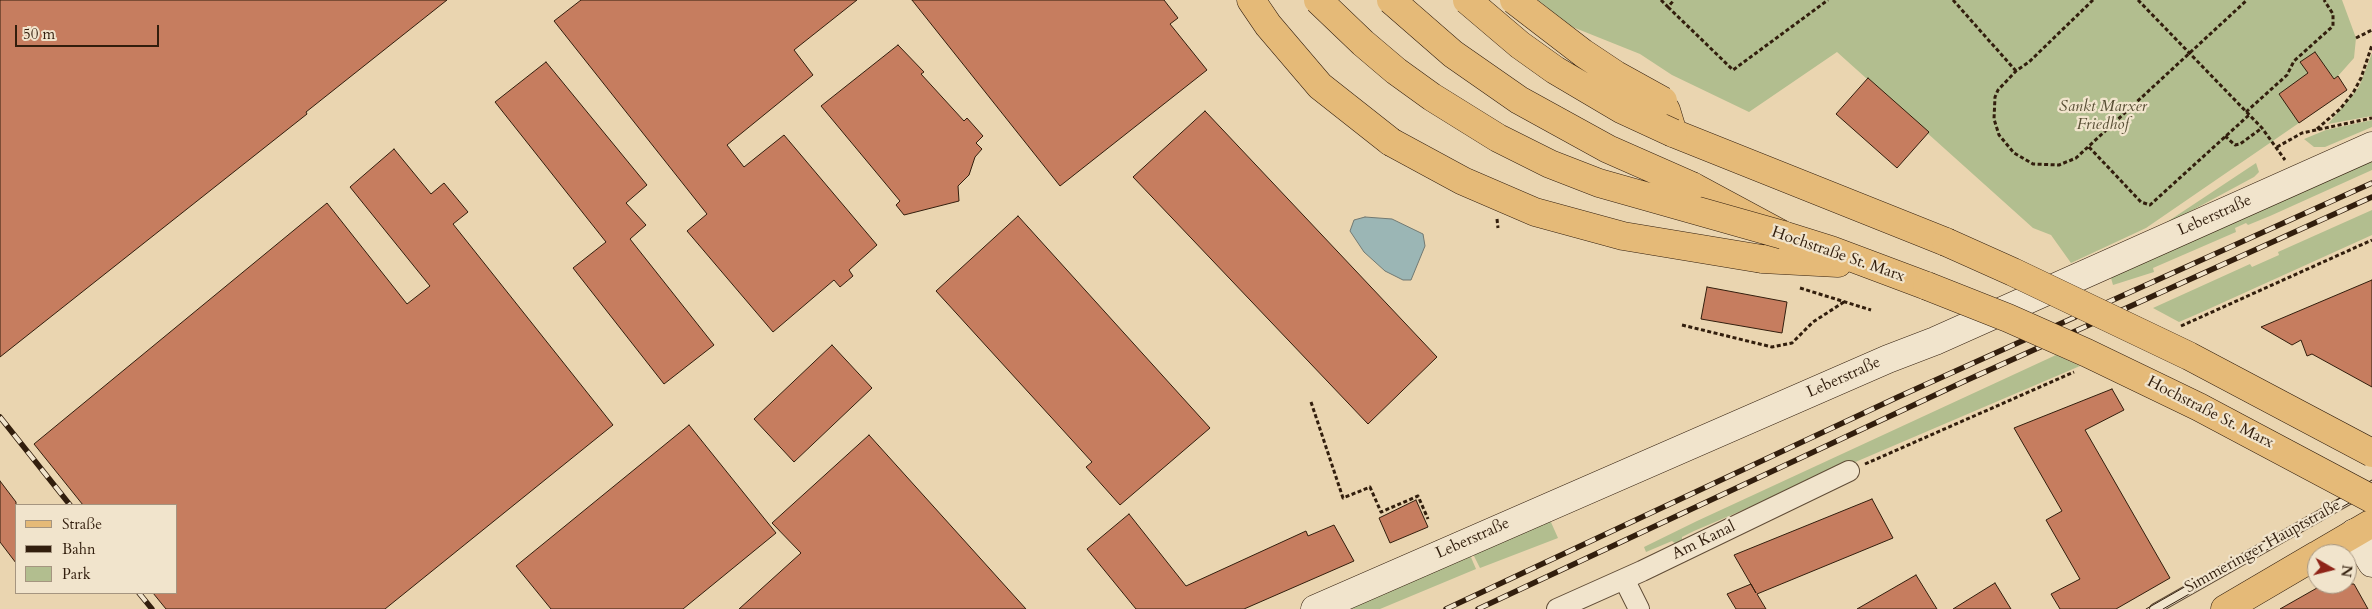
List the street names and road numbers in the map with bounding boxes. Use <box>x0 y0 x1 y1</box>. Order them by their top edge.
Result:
street label: Leberstraße <box>2175 191 2255 241</box>
street label: Hochstraße St. Marx <box>1769 223 1907 287</box>
street label: Leberstraße <box>1804 353 1884 403</box>
street label: Hochstraße St. Marx <box>2143 373 2277 453</box>
street label: Simmeringer Hauptstraße <box>2182 496 2344 598</box>
street label: Leberstraße <box>1433 514 1513 564</box>
street label: Am Kanal <box>1669 517 1739 565</box>

